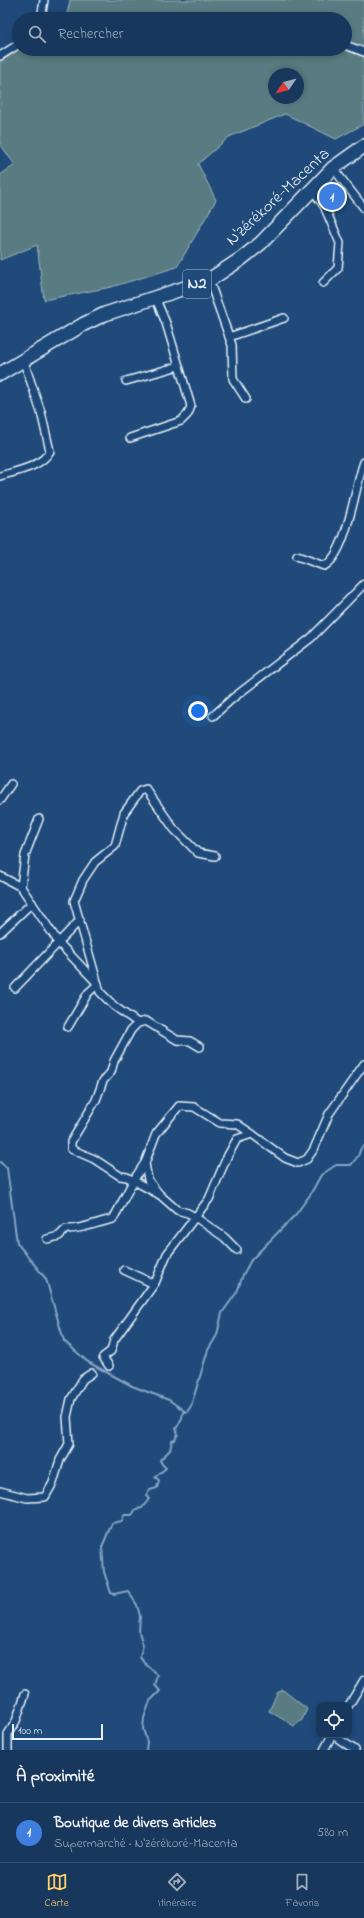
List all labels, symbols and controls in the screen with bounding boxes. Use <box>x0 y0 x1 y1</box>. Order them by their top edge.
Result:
search box <box>12 12 352 56</box>
icon: search <box>26 23 48 45</box>
text: Rechercher <box>58 23 123 45</box>
north arrow <box>268 68 304 104</box>
street label: N'zérékoré-Macenta <box>220 142 336 252</box>
pin: 1 <box>319 182 345 212</box>
road number: N2 <box>183 270 211 298</box>
your location <box>188 701 208 721</box>
map controls <box>316 1702 352 1738</box>
button: locate <box>316 1702 352 1738</box>
scale bar <box>12 1722 103 1741</box>
text: 100 m <box>18 1723 42 1739</box>
text: À proximité <box>16 1764 94 1789</box>
text: Boutique de divers articles <box>54 1812 216 1834</box>
text: 1 <box>27 1823 31 1842</box>
text: 580 m <box>317 1823 348 1842</box>
text: Supermarché · N'zérékoré-Macenta <box>54 1834 238 1853</box>
tab: Carte <box>45 1871 69 1911</box>
tab: Itinéraire <box>158 1871 196 1911</box>
tab: Favoris <box>285 1871 319 1911</box>

